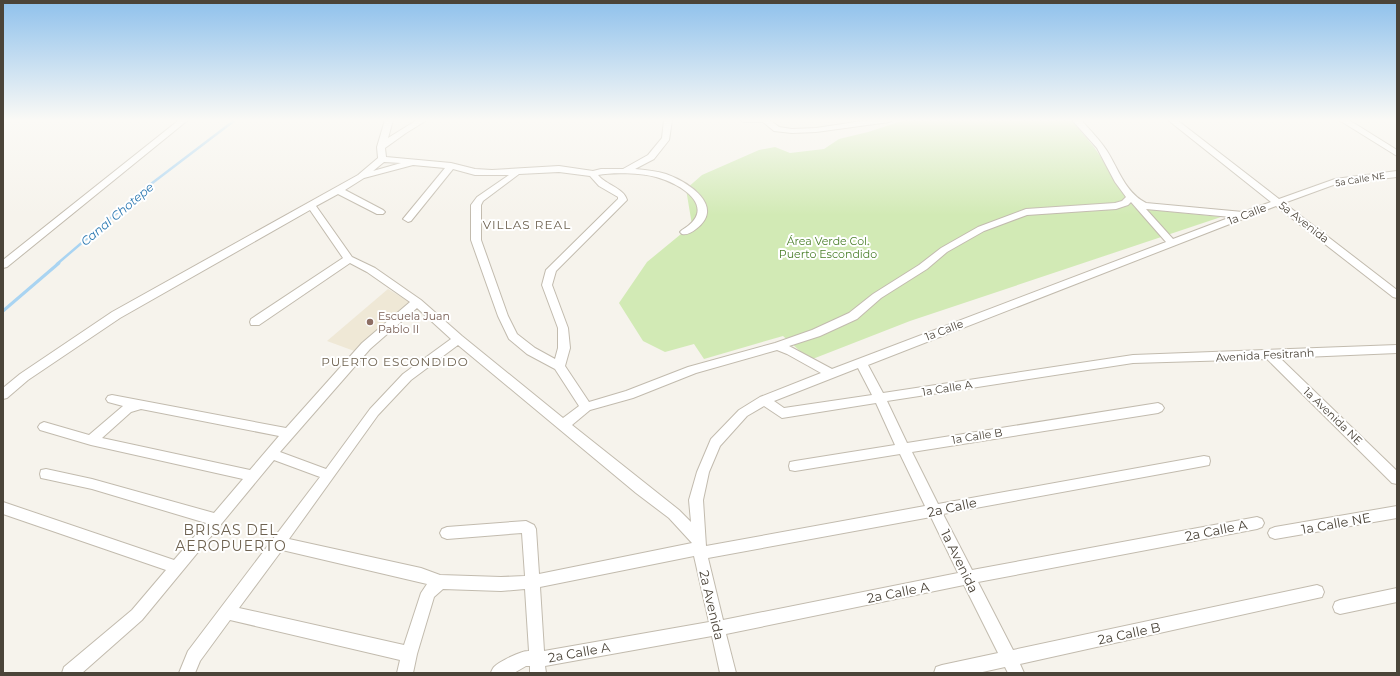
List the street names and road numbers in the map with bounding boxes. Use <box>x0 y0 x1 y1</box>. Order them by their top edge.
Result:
street label: 5a Calle NE <box>1334 170 1386 188</box>
street label: 5a Avenida <box>1276 198 1332 246</box>
street label: 1a Calle <box>1226 200 1269 228</box>
street label: 1a Calle <box>923 316 966 344</box>
street label: Avenida Fesitranh <box>1215 345 1315 365</box>
street label: 1a Calle A <box>921 377 973 399</box>
street label: 1a Avenida NE <box>1300 384 1366 448</box>
street label: 1a Calle B <box>951 425 1003 447</box>
street label: 2a Calle <box>926 494 978 520</box>
street label: 1a Calle NE <box>1300 509 1372 537</box>
street label: 2a Calle A <box>1184 516 1249 544</box>
street label: 1a Avenida <box>938 527 982 595</box>
street label: 2a Avenida <box>696 569 728 641</box>
street label: 2a Calle A <box>866 578 931 606</box>
street label: 2a Calle B <box>1096 619 1162 647</box>
street label: 2a Calle A <box>547 639 612 665</box>

